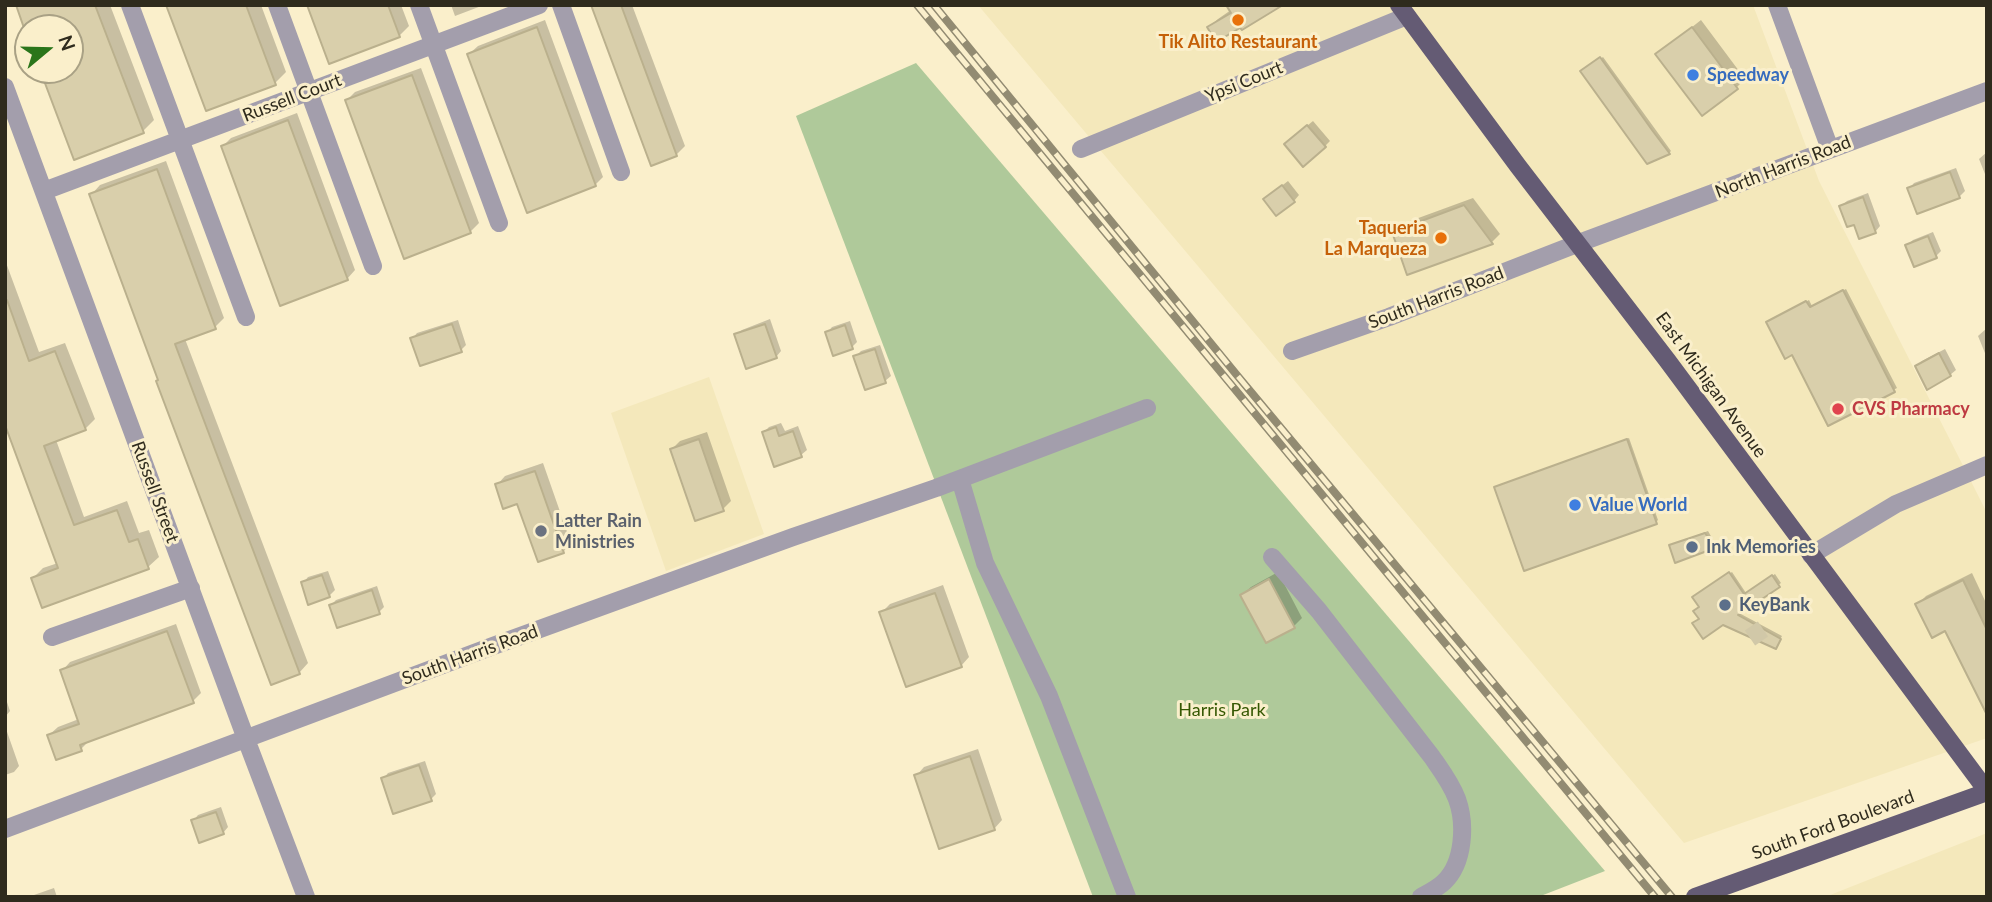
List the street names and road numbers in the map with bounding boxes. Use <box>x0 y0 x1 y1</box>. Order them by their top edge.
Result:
street label: Ypsi Court <box>1202 57 1286 107</box>
street label: Russell Court <box>239 69 345 127</box>
street label: North Harris Road <box>1712 131 1854 203</box>
street label: South Harris Road <box>1365 262 1507 334</box>
street label: East Michigan Avenue <box>1651 308 1771 462</box>
street label: Russell Street <box>127 438 183 546</box>
street label: South Harris Road <box>399 620 541 690</box>
street label: South Ford Boulevard <box>1749 786 1917 864</box>

